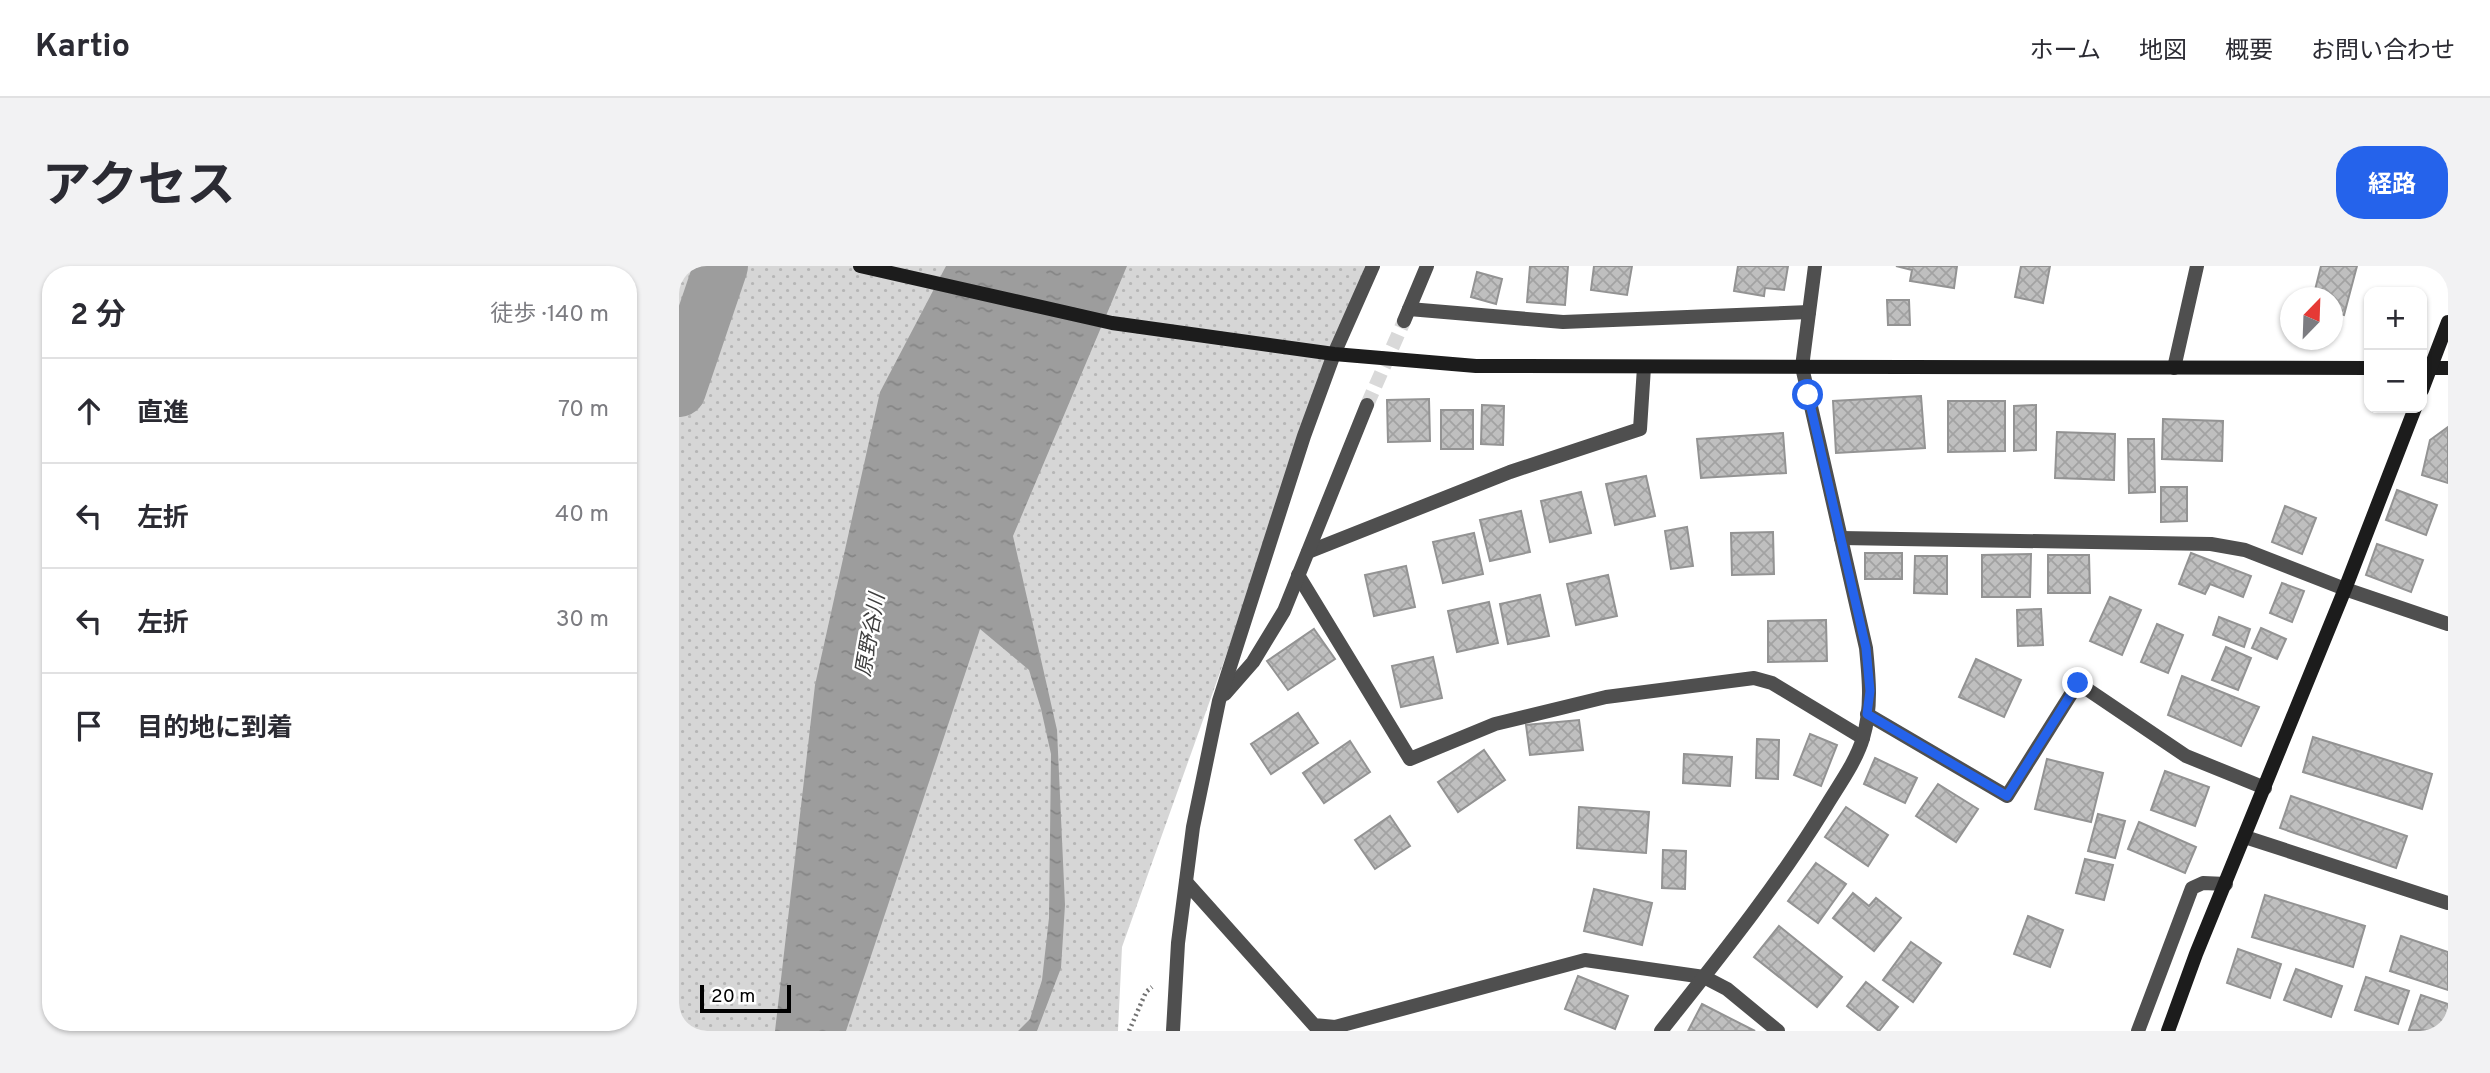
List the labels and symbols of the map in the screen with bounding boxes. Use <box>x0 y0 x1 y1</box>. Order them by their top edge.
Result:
north arrow <box>2280 287 2343 350</box>
route start <box>1792 379 1823 410</box>
water label: 原野谷川 <box>851 590 892 679</box>
route end <box>2062 667 2093 698</box>
scale bar <box>700 982 791 1014</box>

